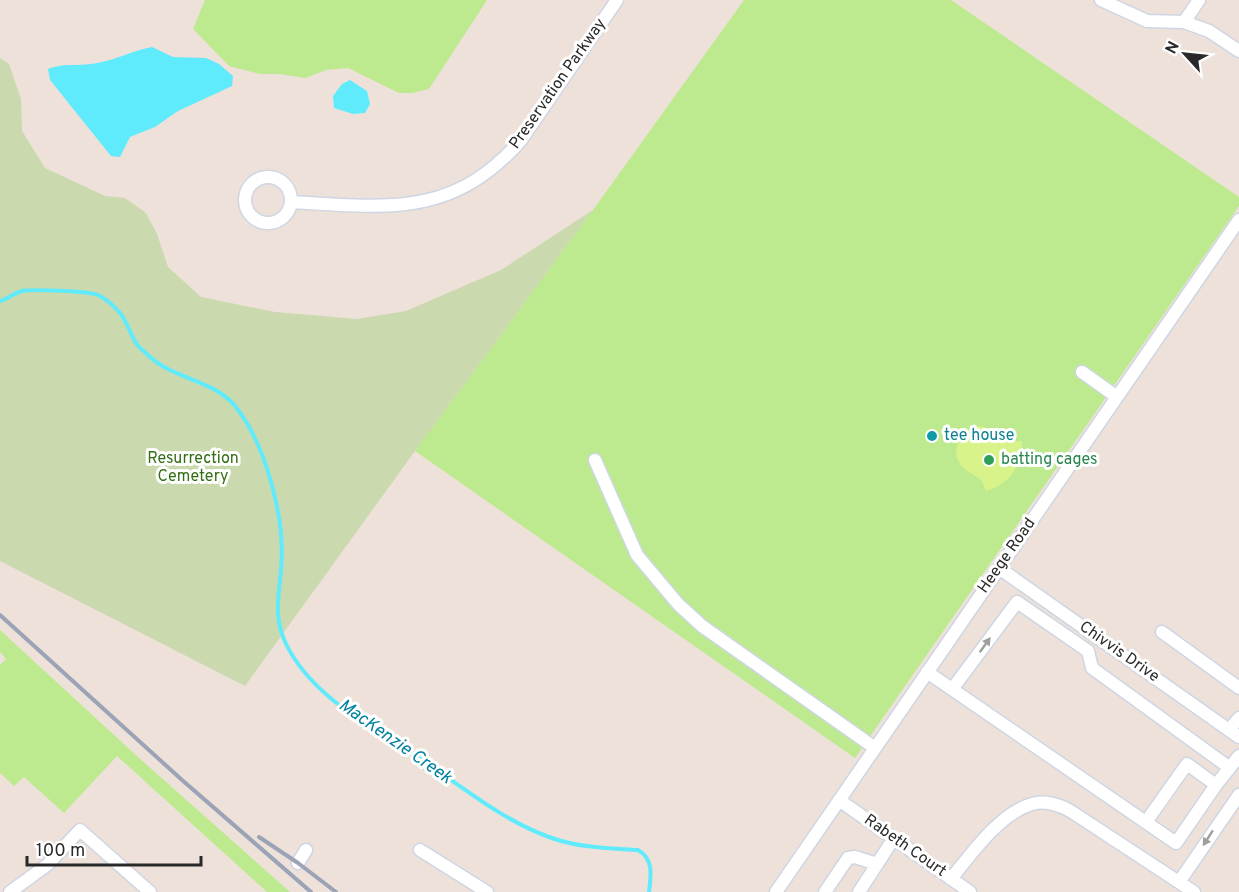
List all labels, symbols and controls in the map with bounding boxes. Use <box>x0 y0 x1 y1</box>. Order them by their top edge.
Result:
street label: Preservation Parkway <box>505 15 611 153</box>
north arrow <box>1155 24 1215 84</box>
text: N <box>1162 38 1185 58</box>
place label: tee house <box>944 426 1014 446</box>
marker: tee house <box>925 429 939 443</box>
park label: Resurrection Cemetery <box>147 449 239 487</box>
place label: batting cages <box>1001 450 1097 470</box>
marker: batting cages <box>982 453 996 467</box>
street label: Heege Road <box>974 514 1040 598</box>
street label: Chivvis Drive <box>1075 617 1163 687</box>
one-way arrow <box>979 637 991 653</box>
water label: MacKenzie Creek <box>334 694 457 790</box>
street label: Rabeth Court <box>860 810 950 882</box>
scale bar <box>27 829 201 867</box>
one-way arrow <box>1203 830 1214 846</box>
text: 100 m <box>36 840 85 863</box>

